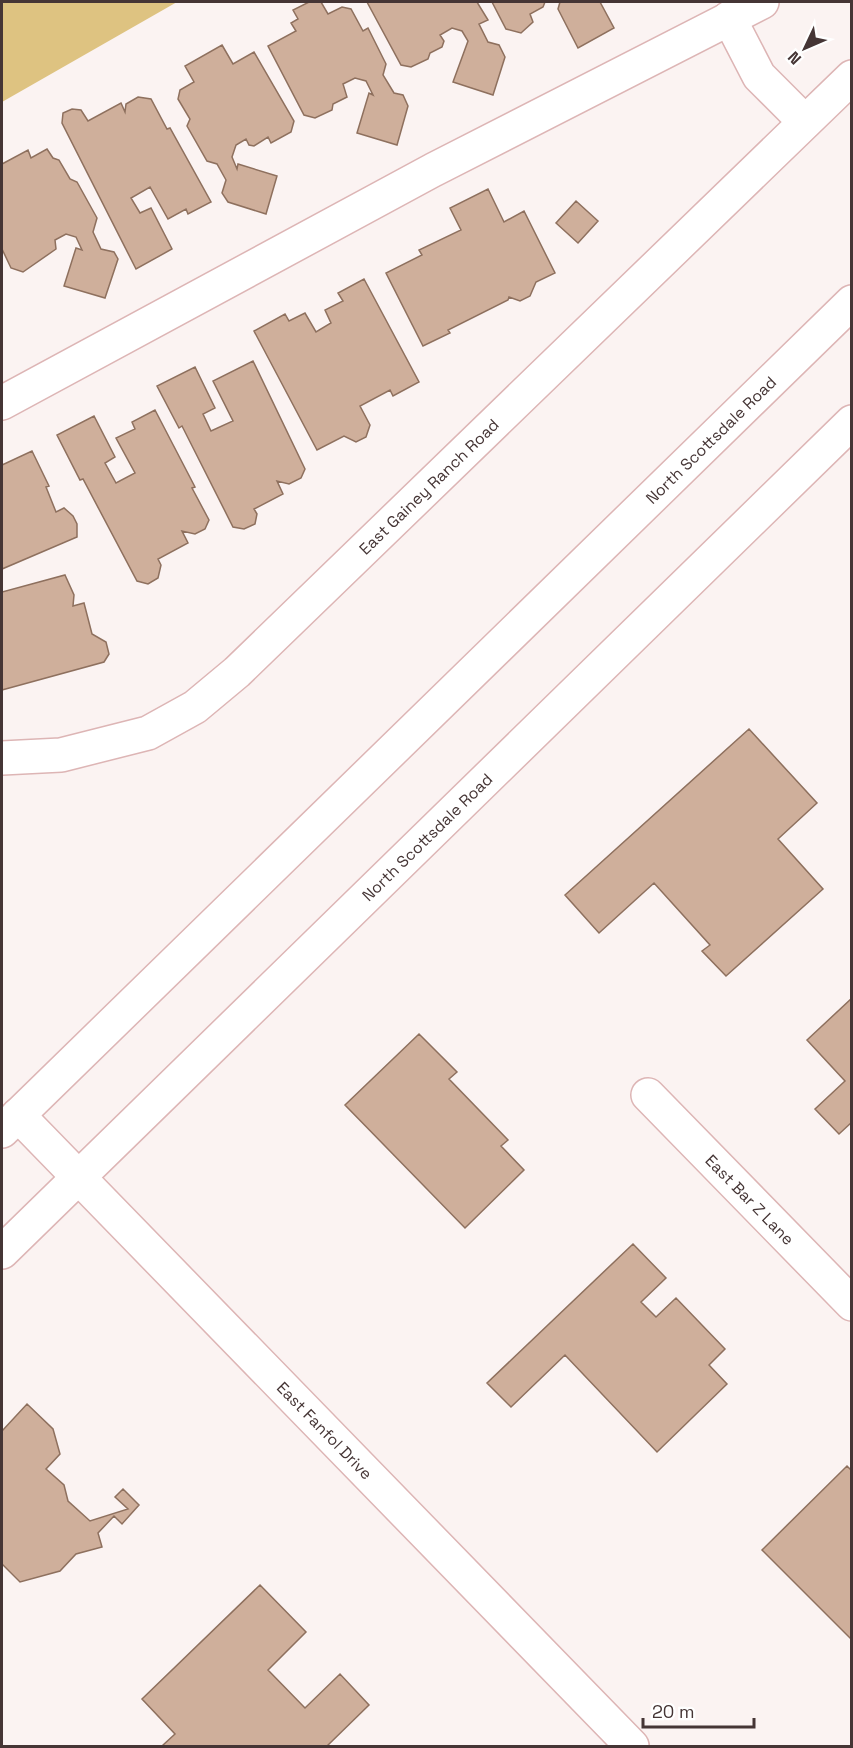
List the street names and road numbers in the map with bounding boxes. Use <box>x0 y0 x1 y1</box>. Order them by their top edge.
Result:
street label: North Scottsdale Road <box>641 372 781 509</box>
street label: East Gainey Ranch Road <box>355 414 504 559</box>
street label: North Scottsdale Road <box>358 769 497 906</box>
street label: East Bar Z Lane <box>701 1150 799 1250</box>
street label: East Fanfol Drive <box>272 1377 377 1484</box>

